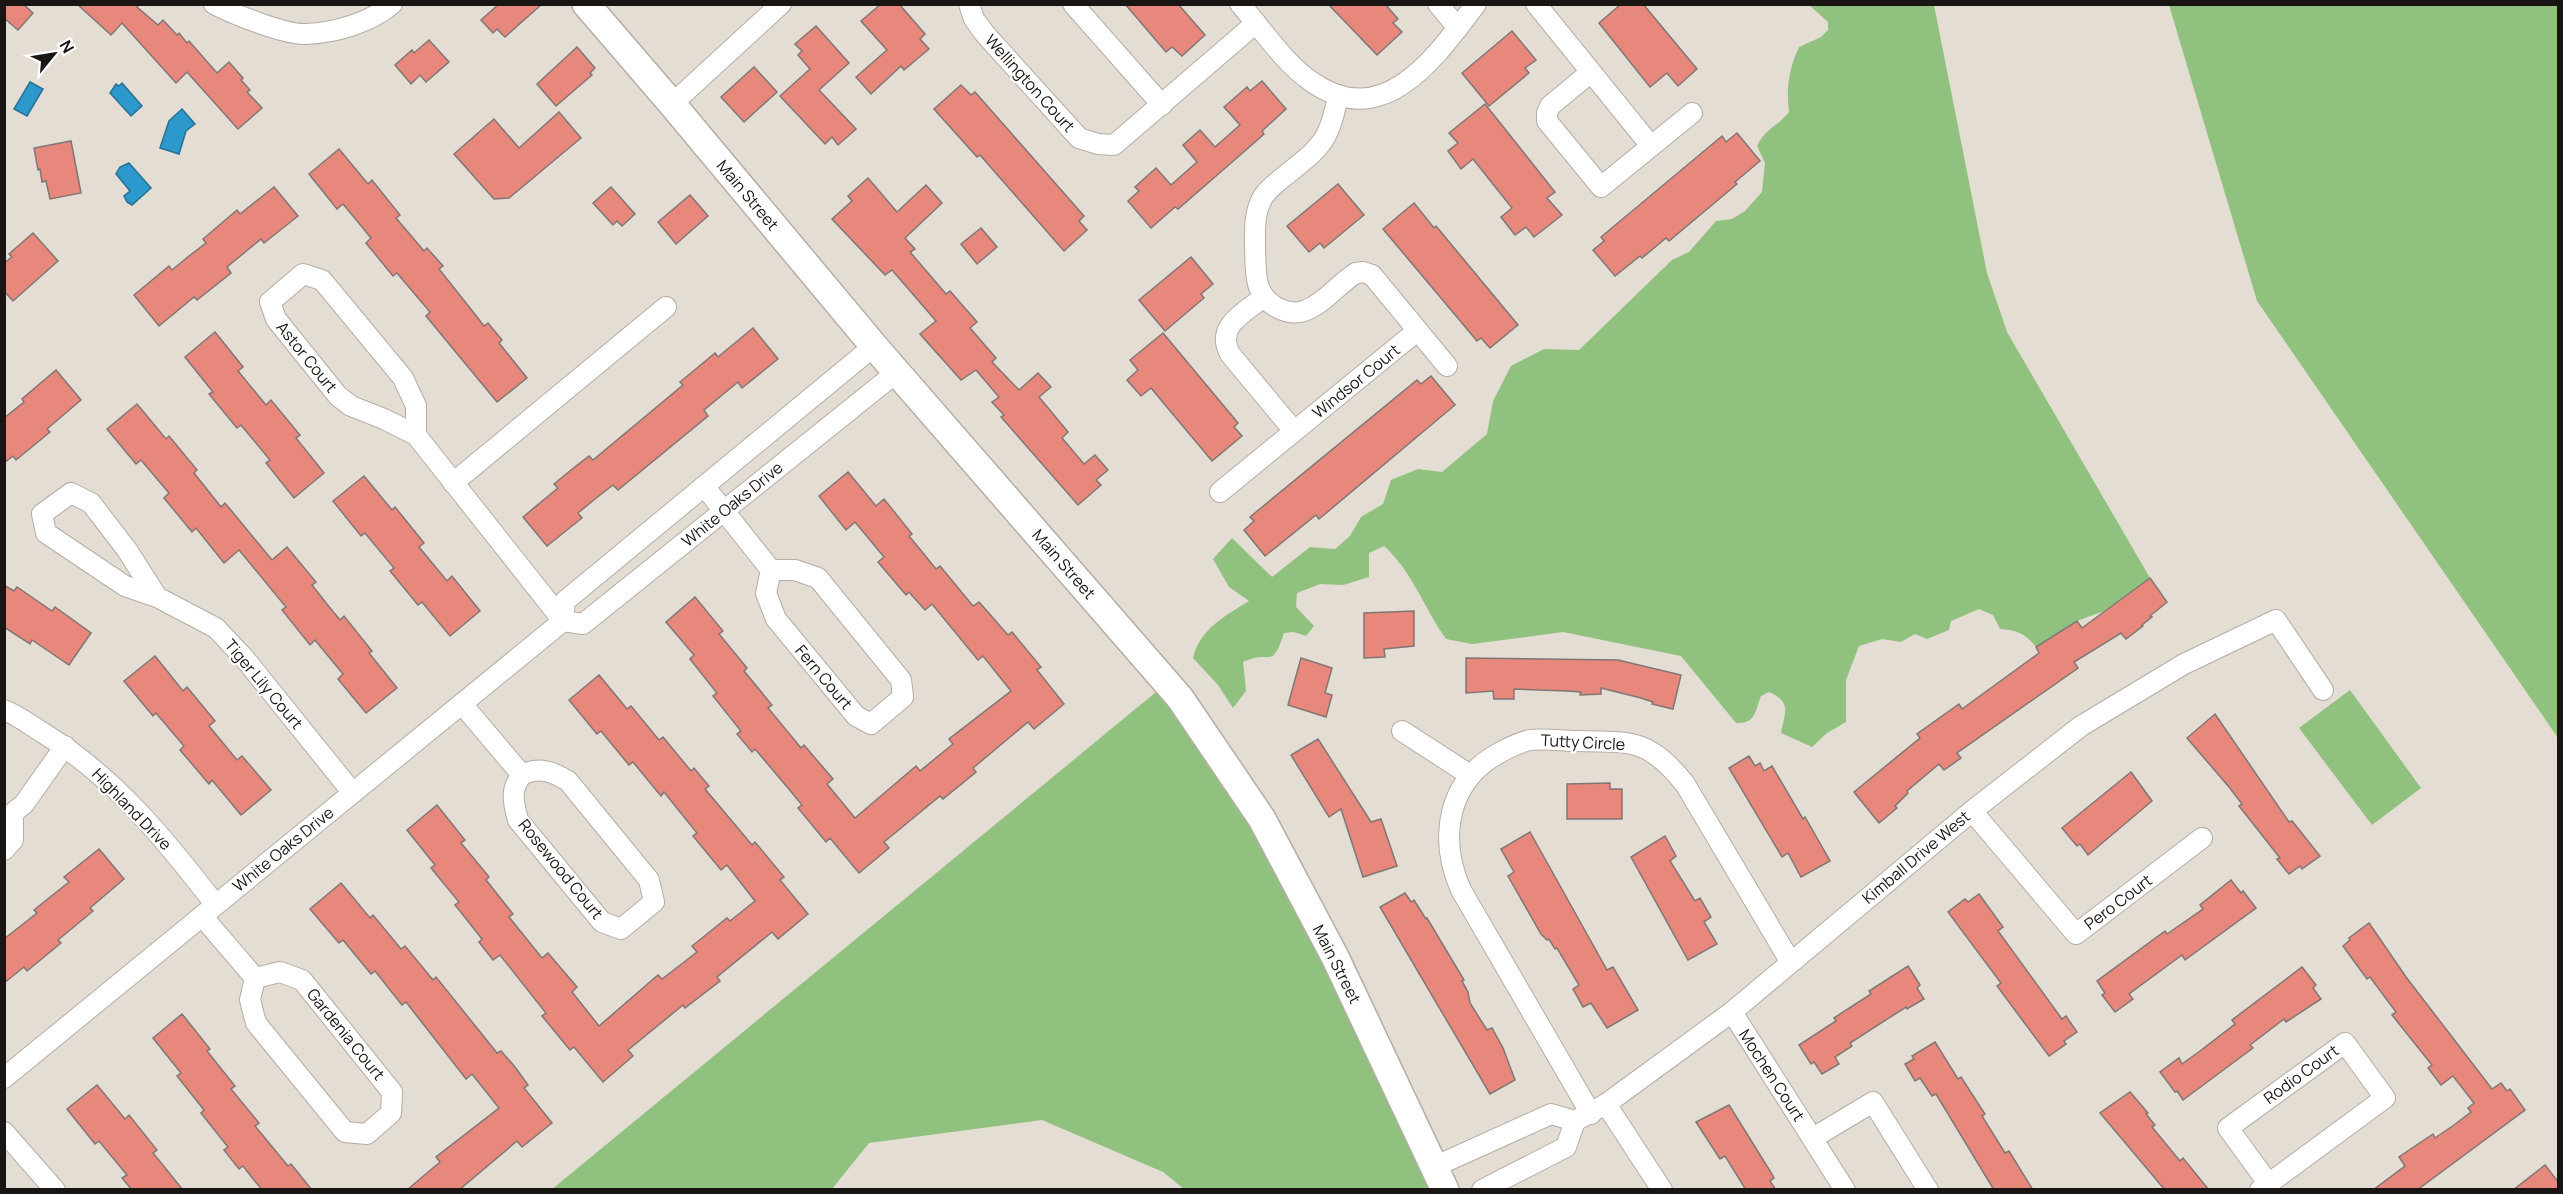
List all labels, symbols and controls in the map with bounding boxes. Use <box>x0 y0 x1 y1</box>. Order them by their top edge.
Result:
north arrow <box>24 24 84 84</box>
street label: Wellington Court <box>980 29 1080 137</box>
text: N <box>55 36 79 57</box>
street label: Main Street <box>712 155 784 235</box>
street label: Astor Court <box>271 317 343 397</box>
street label: Windsor Court <box>1308 339 1404 423</box>
street label: White Oaks Drive <box>677 456 787 552</box>
street label: Main Street <box>1028 524 1100 604</box>
street label: Tiger Lily Court <box>220 634 308 734</box>
street label: Fern Court <box>790 640 858 714</box>
street label: Tutty Circle <box>1540 729 1626 755</box>
street label: Highland Drive <box>87 763 177 855</box>
street label: White Oaks Drive <box>228 801 338 897</box>
street label: Kimball Drive West <box>1857 805 1975 909</box>
street label: Rosewood Court <box>514 814 608 924</box>
street label: Pero Court <box>2080 869 2156 935</box>
street label: Main Street <box>1308 921 1366 1007</box>
street label: Gardenia Court <box>302 983 390 1085</box>
street label: Mochen Court <box>1734 1025 1810 1125</box>
street label: Rodio Court <box>2259 1039 2343 1109</box>

